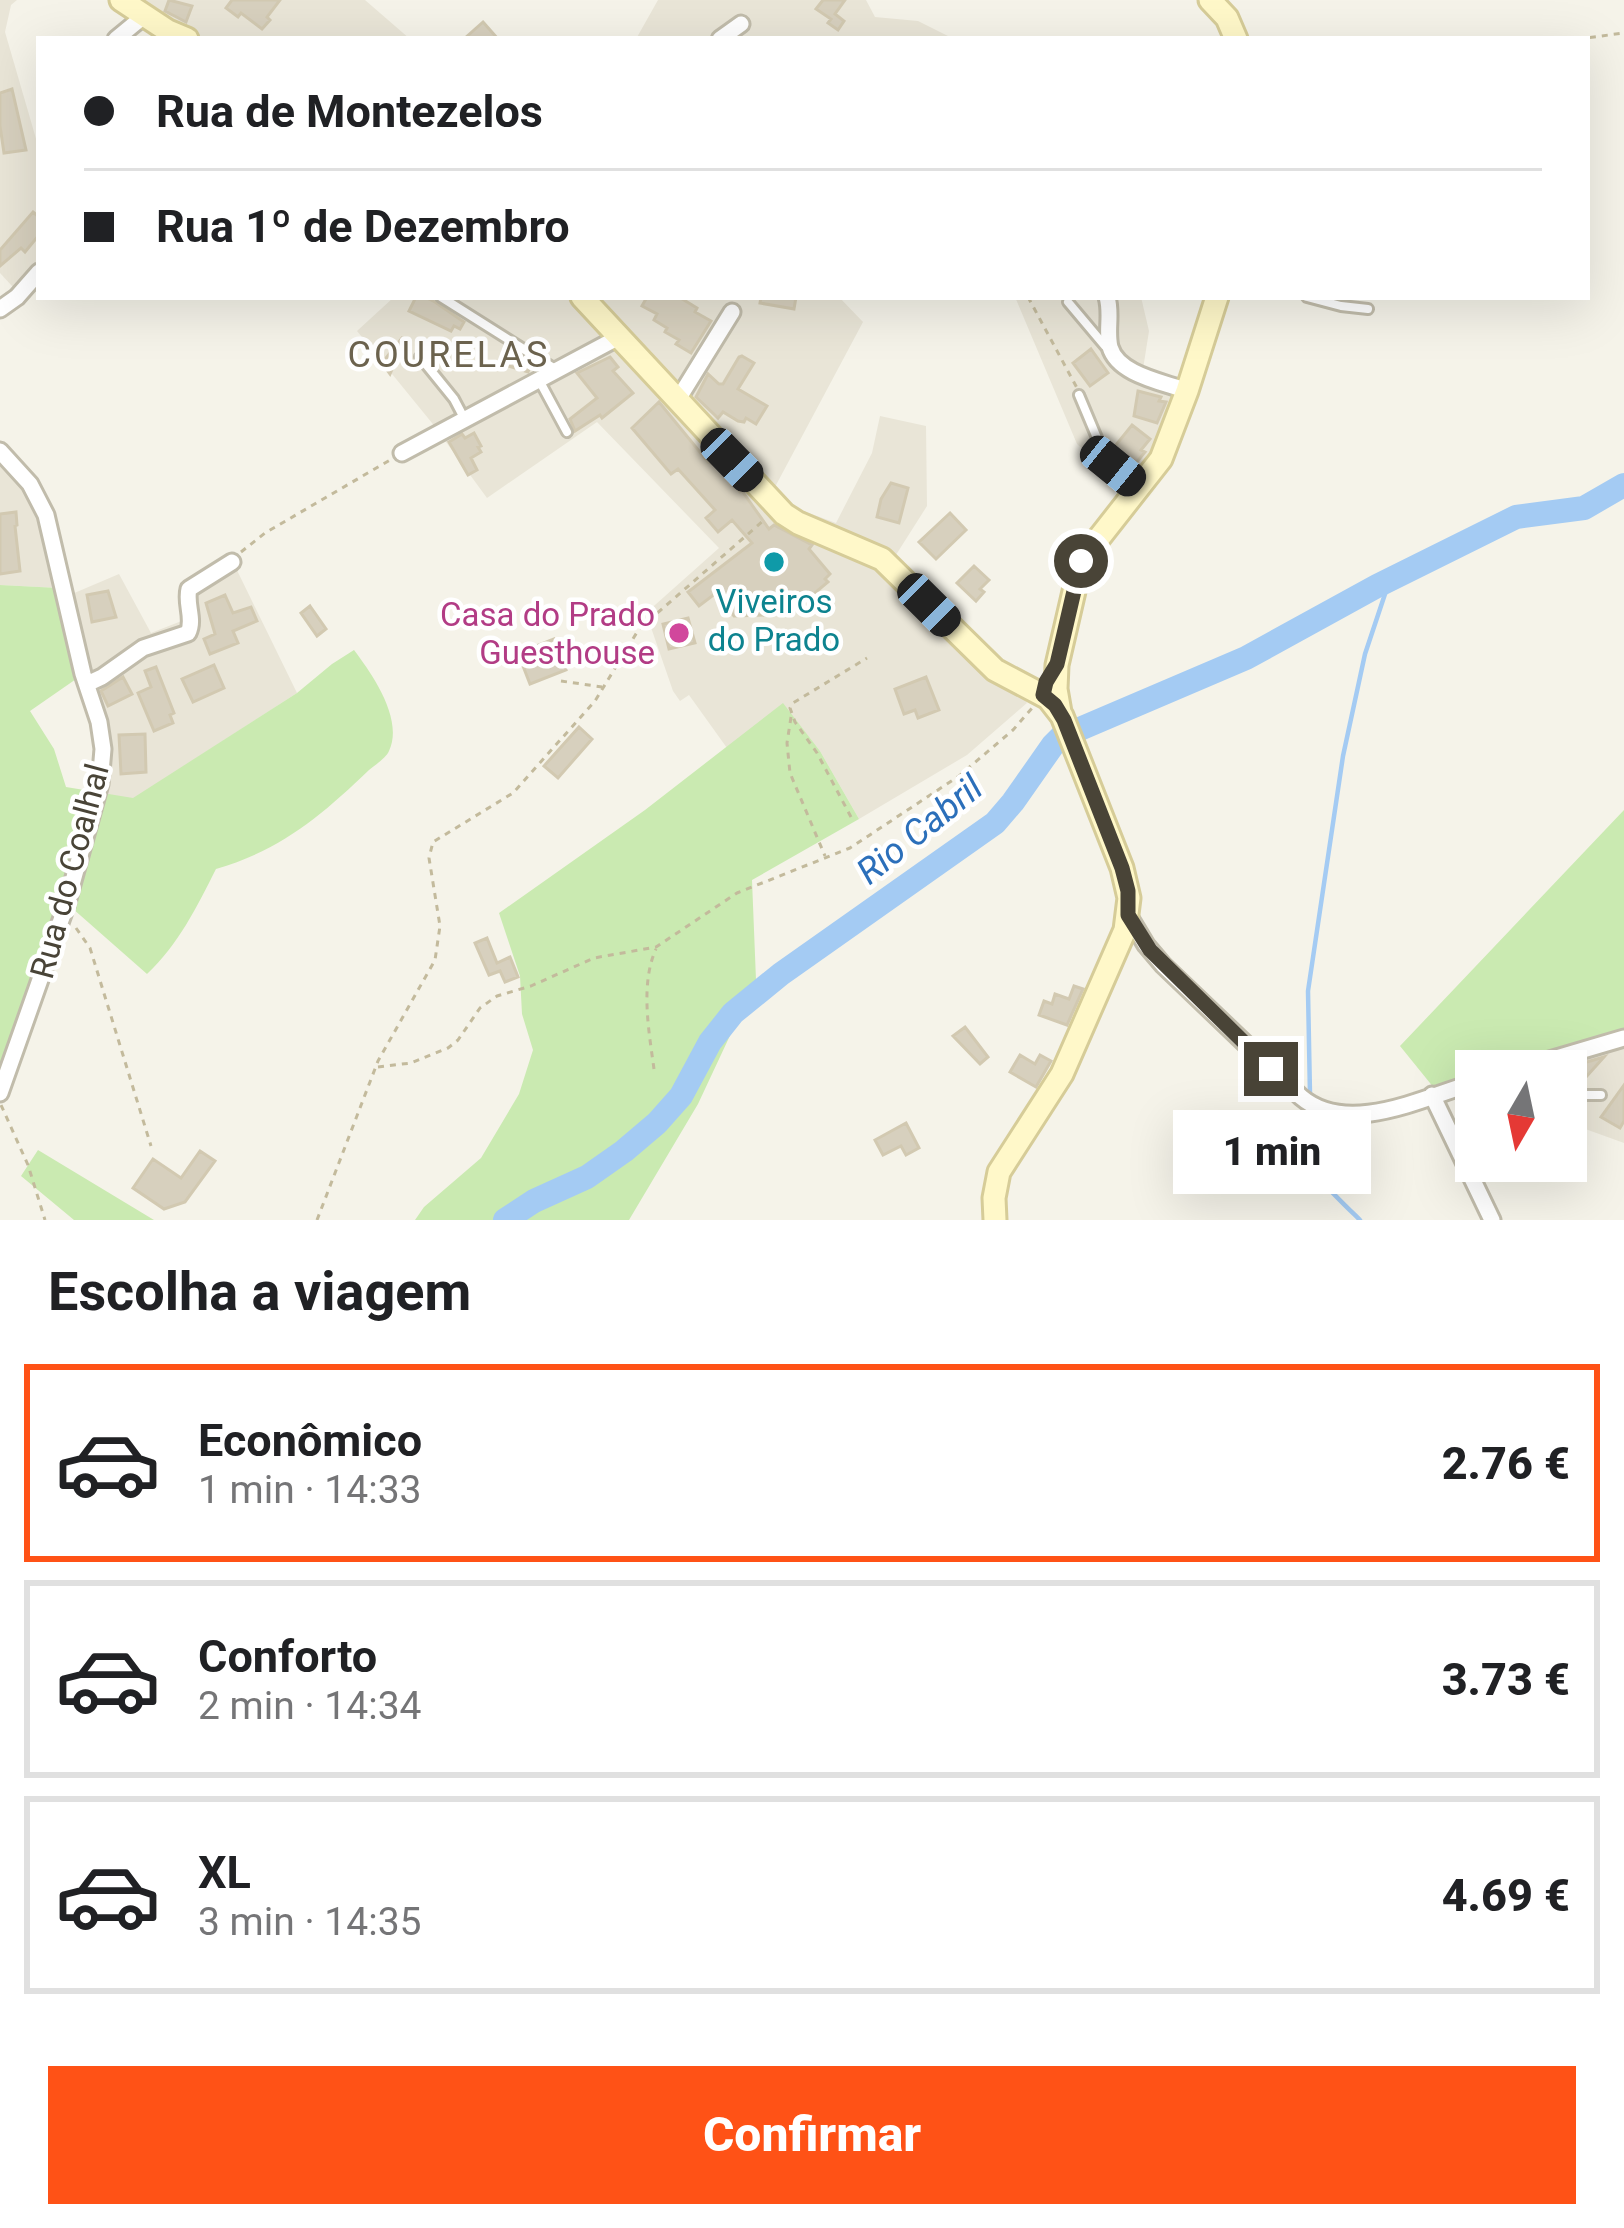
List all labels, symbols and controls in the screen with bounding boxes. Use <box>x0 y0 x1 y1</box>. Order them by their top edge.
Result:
text: Rua de Montezelos <box>156 85 543 138</box>
text: Rua 1º de Dezembro <box>156 200 570 253</box>
district label: COURELAS <box>348 334 550 376</box>
car <box>694 422 770 498</box>
car <box>1074 429 1152 503</box>
route start <box>1054 534 1108 588</box>
marker: Viveiros do Prado <box>761 549 787 575</box>
car <box>891 567 967 643</box>
place label: Viveiros do Prado <box>708 582 840 659</box>
place label: Casa do Prado Guesthouse <box>440 595 655 672</box>
marker: Casa do Prado Guesthouse <box>666 620 692 646</box>
street label: Rua do Coalhal <box>22 759 117 983</box>
water label: Rio Cabril <box>849 766 991 893</box>
route end <box>1244 1042 1298 1096</box>
north arrow <box>1455 1050 1587 1182</box>
map controls <box>1455 1050 1587 1182</box>
callout: 1 min <box>1172 1111 1370 1195</box>
text: 1 min <box>1223 1129 1321 1175</box>
text: Escolha a viagem <box>48 1260 471 1323</box>
icon: car <box>54 1409 162 1517</box>
text: Econômico <box>198 1414 422 1467</box>
text: 2.76 € <box>1442 1437 1570 1490</box>
text: 1 min · 14:33 <box>198 1467 421 1513</box>
icon: car <box>54 1625 162 1733</box>
text: Conforto <box>198 1630 377 1683</box>
text: 3.73 € <box>1442 1653 1570 1706</box>
text: 2 min · 14:34 <box>198 1683 421 1729</box>
icon: car <box>54 1841 162 1949</box>
text: XL <box>198 1846 251 1899</box>
text: 4.69 € <box>1442 1869 1570 1922</box>
text: 3 min · 14:35 <box>198 1899 421 1945</box>
button: Confirmar <box>48 2066 1576 2204</box>

